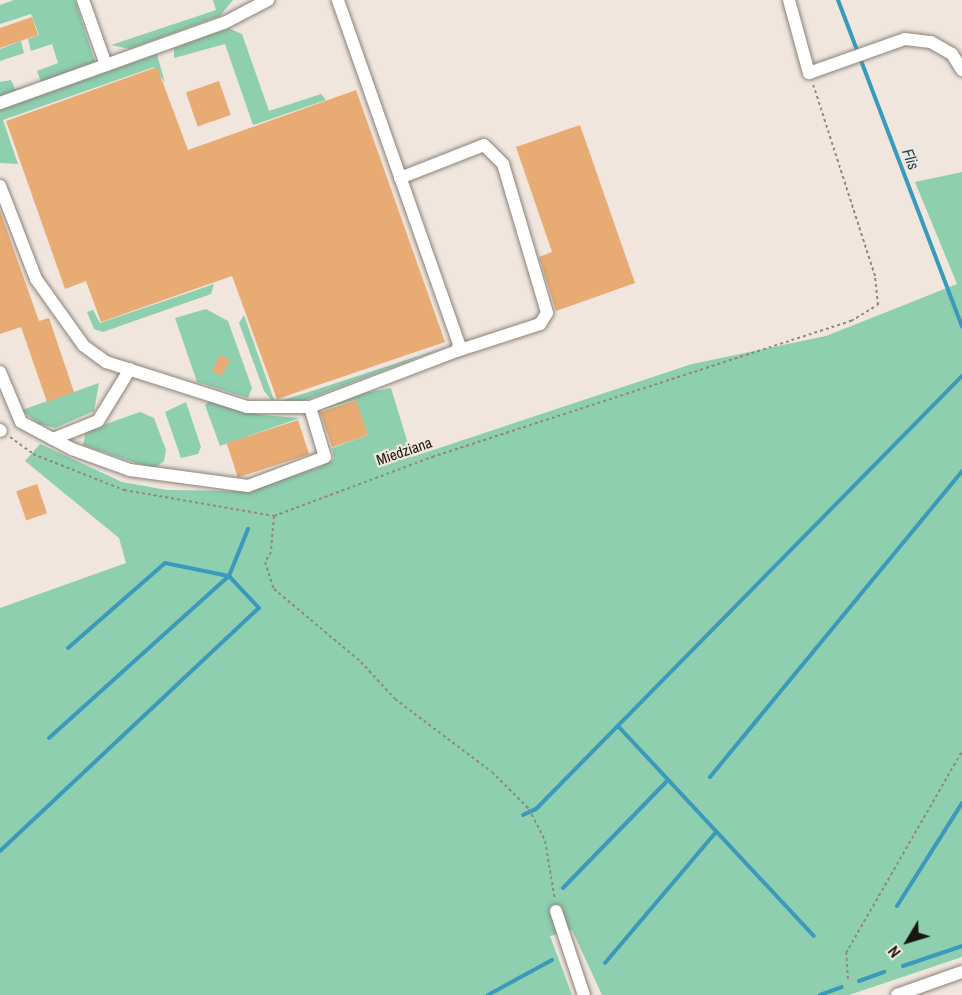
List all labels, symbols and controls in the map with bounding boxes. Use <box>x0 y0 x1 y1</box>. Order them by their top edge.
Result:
water label: Flis <box>898 146 924 172</box>
street label: Miedziana <box>374 433 434 469</box>
north arrow <box>878 911 938 971</box>
text: N <box>882 942 905 963</box>

